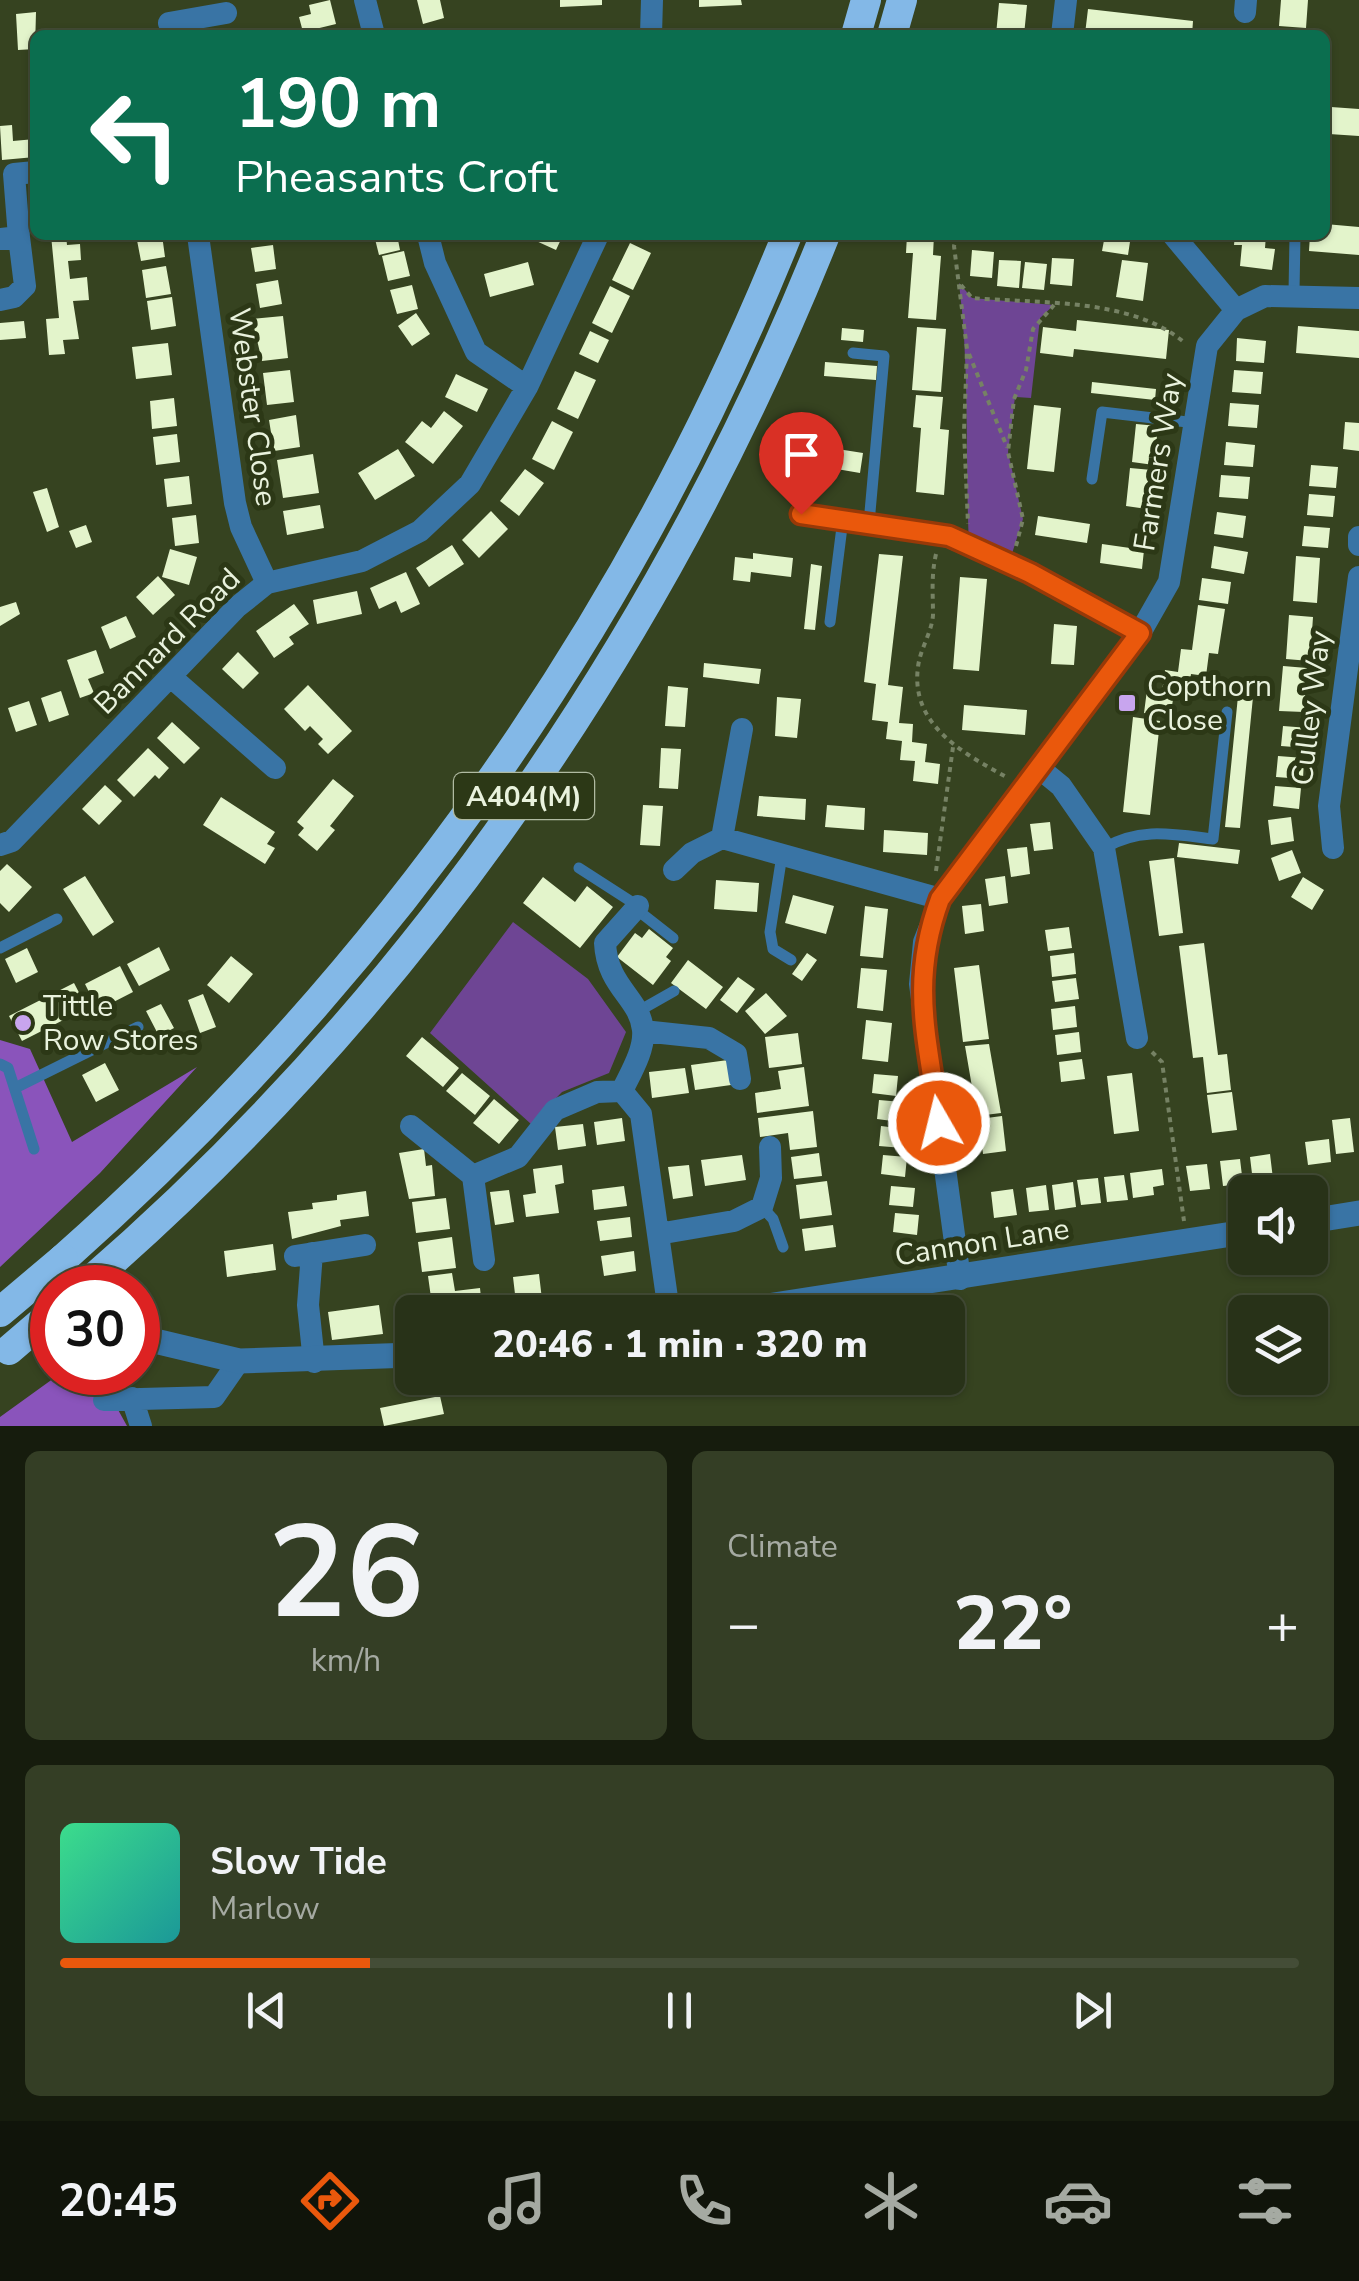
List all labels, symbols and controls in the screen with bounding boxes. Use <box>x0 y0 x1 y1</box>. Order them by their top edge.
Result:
text: 190 m <box>235 56 441 152</box>
icon: left <box>70 70 200 200</box>
text: Pheasants Croft <box>235 147 557 208</box>
street label: Webster Close <box>218 305 287 509</box>
street label: Farmers Way <box>1124 370 1193 554</box>
pin <box>759 412 844 515</box>
icon: arrive <box>774 427 829 482</box>
street label: Bannard Road <box>85 559 250 724</box>
street label: Culley Way <box>1282 628 1341 788</box>
place label: Copthorn Close <box>1147 666 1272 741</box>
marker: Copthorn Close <box>1116 692 1138 714</box>
road number: A404(M) <box>454 773 594 819</box>
place label: Tittle Row Stores <box>43 986 199 1061</box>
marker: Tittle Row Stores <box>12 1012 34 1034</box>
position arrow <box>887 1071 991 1175</box>
map controls <box>1228 1175 1328 1395</box>
button: sound <box>1228 1175 1328 1275</box>
street label: Cannon Lane <box>892 1208 1072 1277</box>
speed limit sign: 30 <box>30 1265 160 1395</box>
button: layers <box>1228 1295 1328 1395</box>
text: 20:46 · 1 min · 320 m <box>492 1319 868 1370</box>
text: 26 <box>268 1485 424 1662</box>
text: Climate <box>727 1525 838 1568</box>
text: 22° <box>954 1573 1072 1675</box>
text: − <box>727 1587 760 1662</box>
text: + <box>1266 1587 1299 1662</box>
text: km/h <box>311 1639 381 1682</box>
text: Slow Tide <box>210 1836 387 1887</box>
text: Marlow <box>210 1887 320 1930</box>
icon: previous <box>239 1983 294 2038</box>
icon: pause <box>652 1983 707 2038</box>
icon: next <box>1065 1983 1120 2038</box>
icon: directions <box>295 2166 365 2236</box>
icon: music <box>482 2166 552 2236</box>
icon: phone <box>669 2166 739 2236</box>
icon: climate <box>856 2166 926 2236</box>
icon: car <box>1043 2166 1113 2236</box>
icon: filters <box>1230 2166 1300 2236</box>
text: 20:45 <box>59 2171 178 2232</box>

